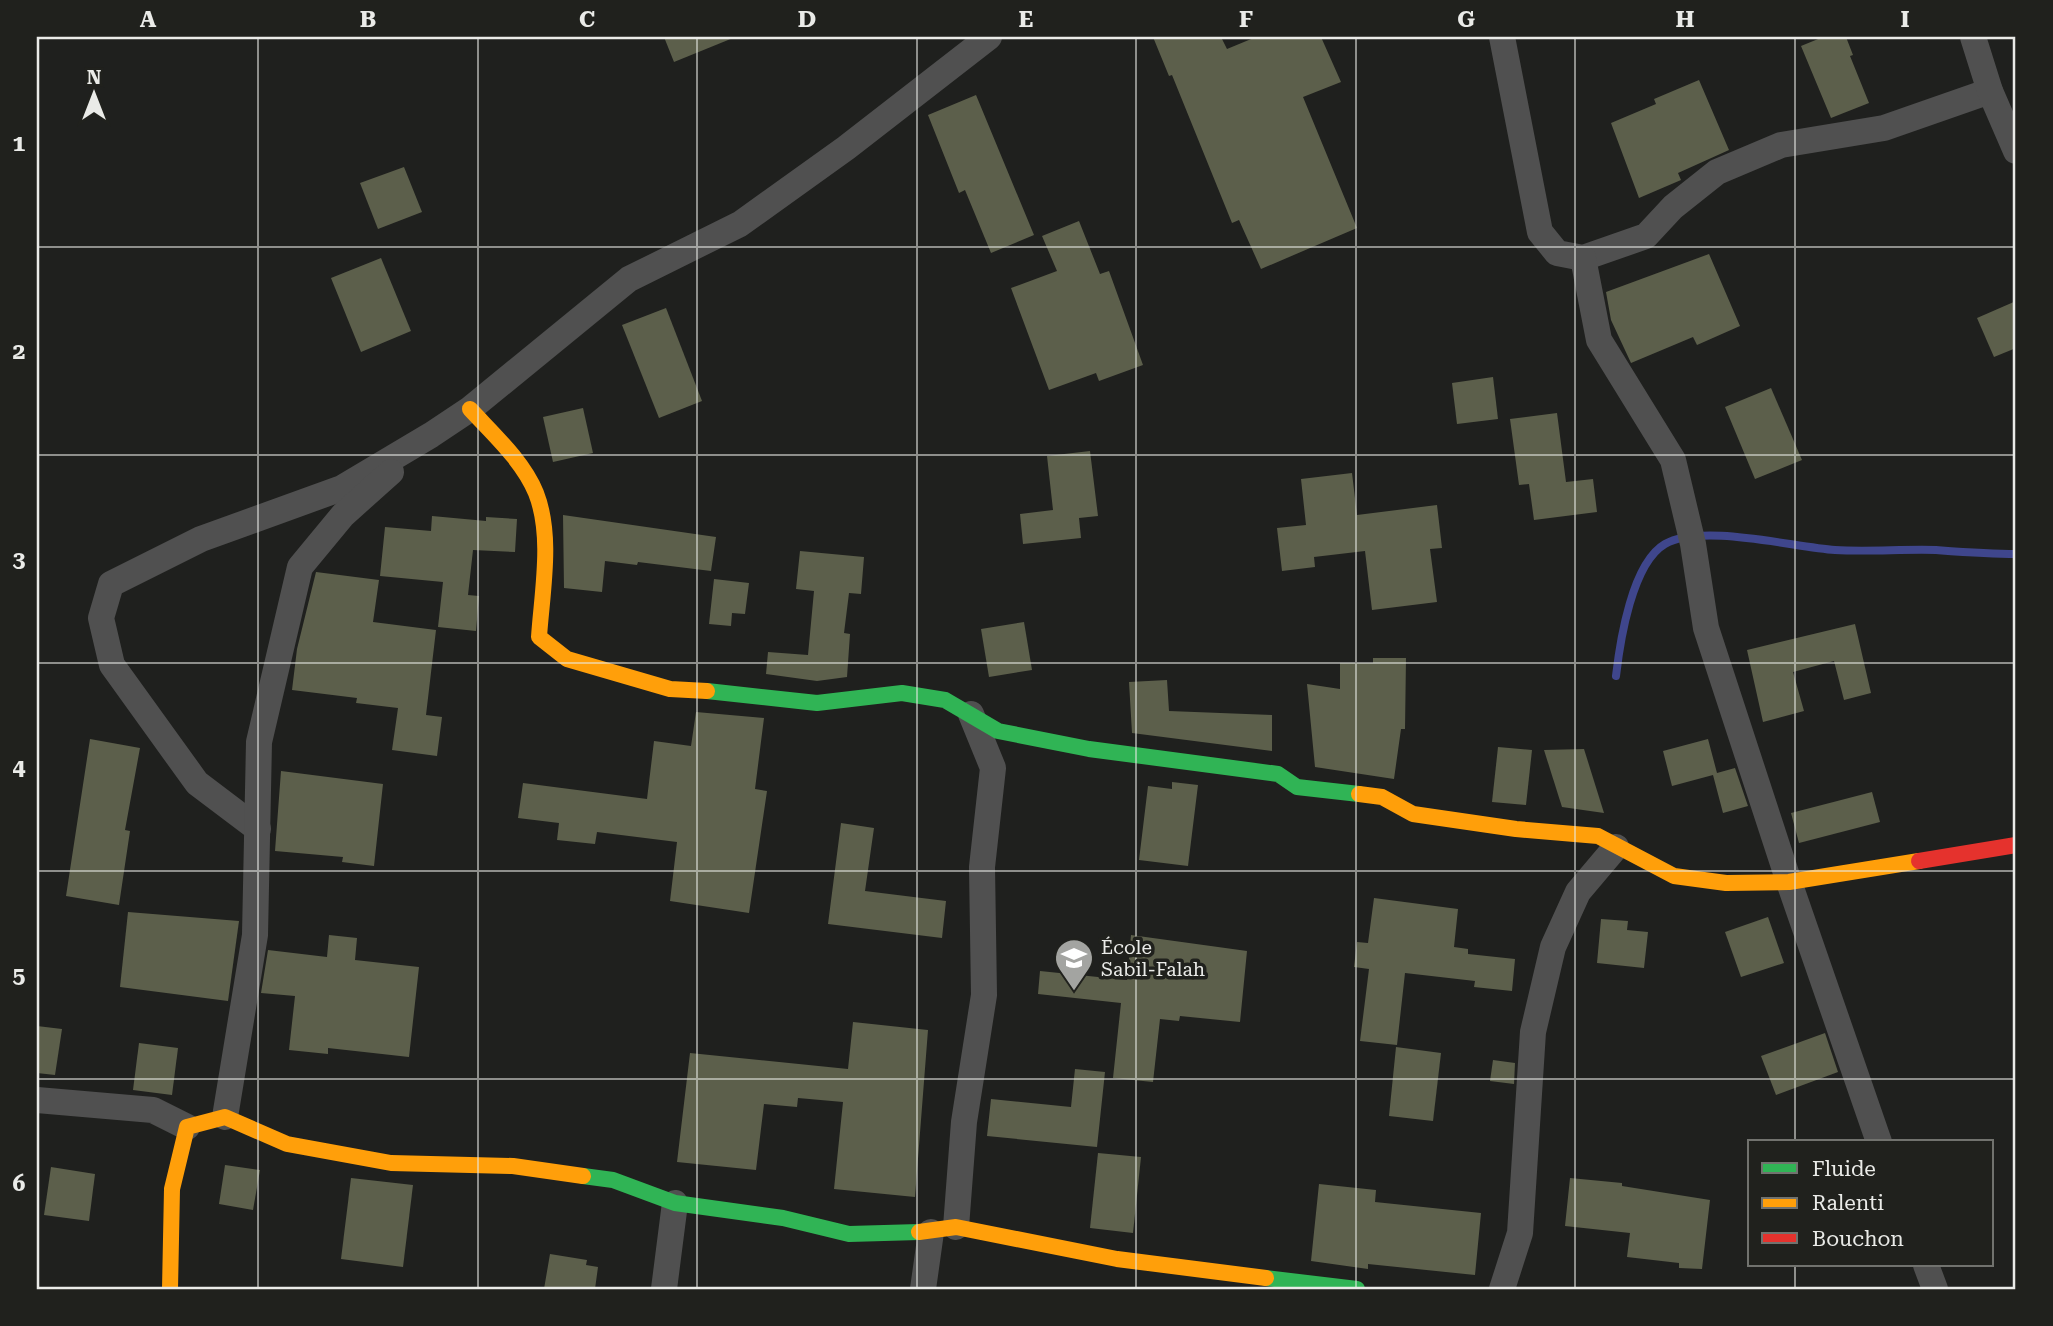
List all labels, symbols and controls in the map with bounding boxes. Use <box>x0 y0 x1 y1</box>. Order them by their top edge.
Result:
text: A <box>140 6 157 33</box>
text: B <box>360 6 376 33</box>
text: C <box>579 6 595 33</box>
text: D <box>798 6 816 33</box>
text: E <box>1019 6 1033 33</box>
text: F <box>1239 6 1253 33</box>
text: G <box>1457 6 1475 33</box>
text: H <box>1676 6 1695 33</box>
text: I <box>1900 6 1910 33</box>
north arrow <box>60 60 130 130</box>
text: N <box>87 66 102 89</box>
text: 1 <box>13 130 26 157</box>
text: 2 <box>13 338 25 365</box>
text: 3 <box>13 546 26 573</box>
text: 4 <box>13 754 26 781</box>
place label: École Sabil-Falah <box>1101 936 1205 981</box>
school or university icon: École Sabil-Falah <box>1053 937 1095 992</box>
text: 5 <box>13 962 26 989</box>
legend <box>1748 1140 1994 1266</box>
text: Fluide <box>1812 1157 1876 1181</box>
text: 6 <box>13 1170 26 1197</box>
text: Ralenti <box>1812 1191 1884 1215</box>
text: Bouchon <box>1812 1227 1904 1251</box>

